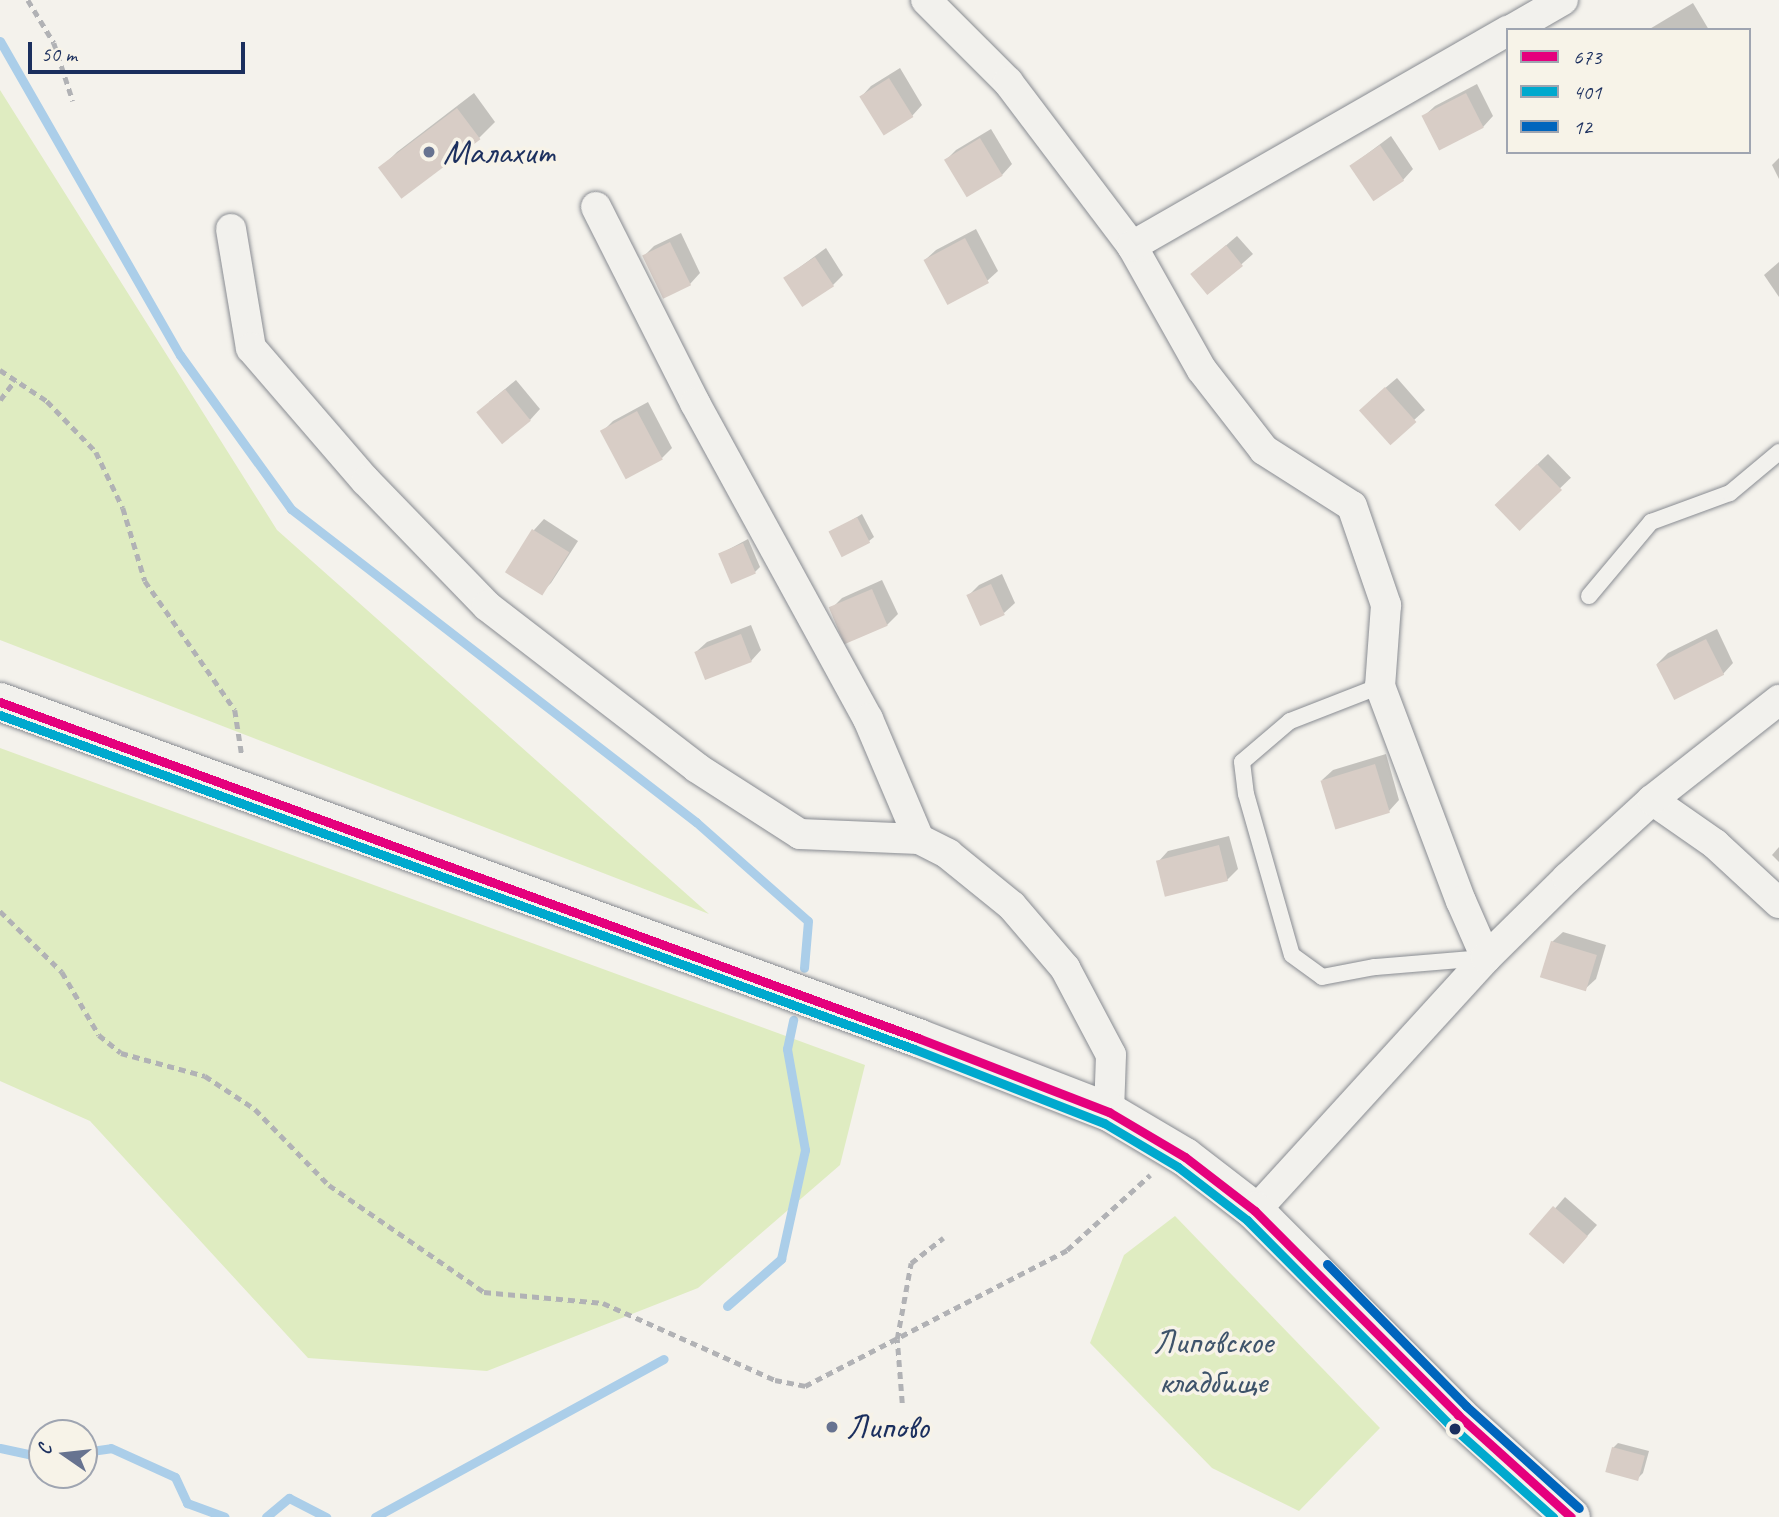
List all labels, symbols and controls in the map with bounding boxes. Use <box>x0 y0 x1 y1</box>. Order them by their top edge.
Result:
scale bar <box>32 28 248 72</box>
legend <box>1506 28 1751 154</box>
text: 50 m <box>41 41 77 67</box>
text: 673 <box>1573 44 1601 70</box>
text: 401 <box>1573 79 1601 105</box>
text: 12 <box>1573 114 1592 140</box>
place label: Малахит <box>443 131 555 173</box>
marker: Малахит <box>421 144 437 160</box>
park label: Липовское кладбище <box>1153 1321 1273 1403</box>
place label: Липово <box>846 1406 929 1448</box>
north arrow <box>28 1419 98 1489</box>
marker: Липово <box>824 1419 840 1435</box>
unlabelled marker <box>1448 1422 1462 1436</box>
text: С <box>32 1442 57 1457</box>

